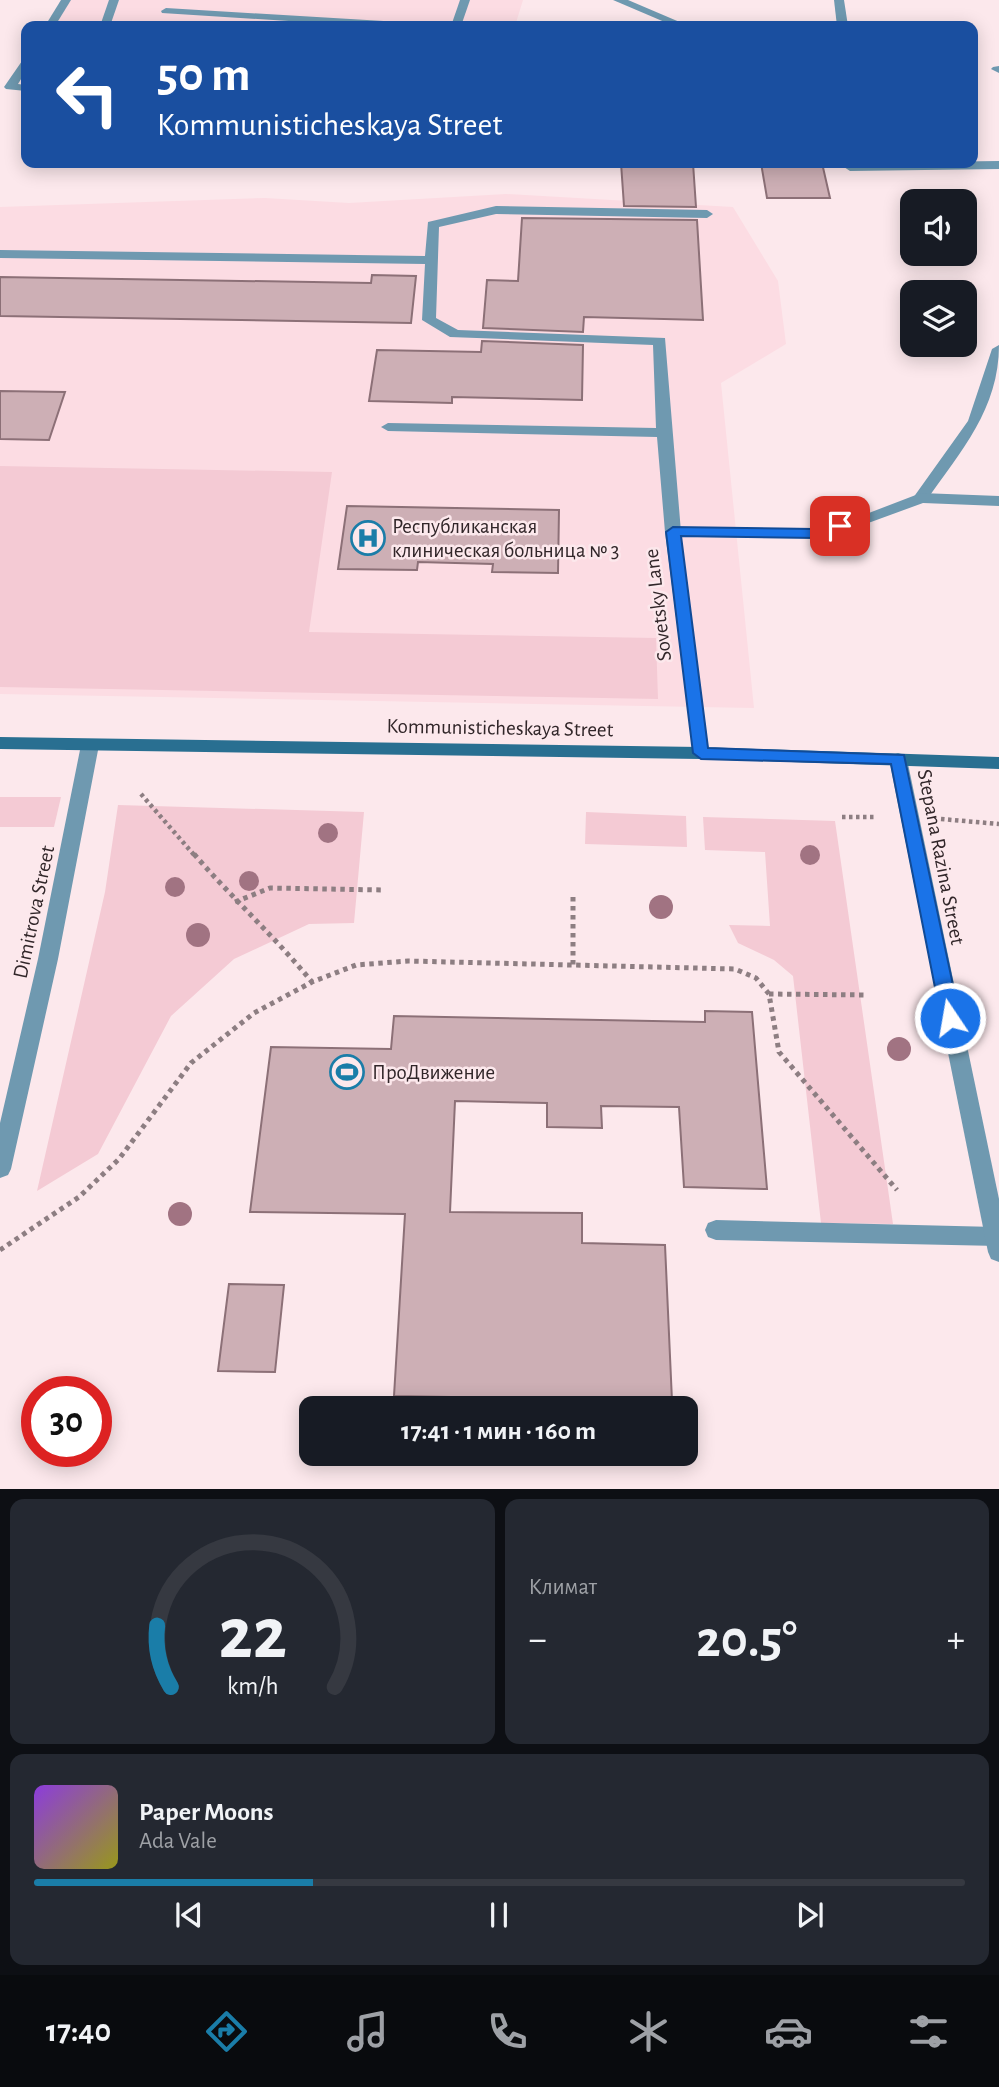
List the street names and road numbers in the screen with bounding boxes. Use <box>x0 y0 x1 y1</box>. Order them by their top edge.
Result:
street label: Sovetsky Lane <box>641 548 675 662</box>
street label: Kommunisticheskaya Street <box>386 716 614 740</box>
street label: Stepana Razina Street <box>914 767 968 947</box>
street label: Dimitrova Street <box>10 843 58 980</box>

